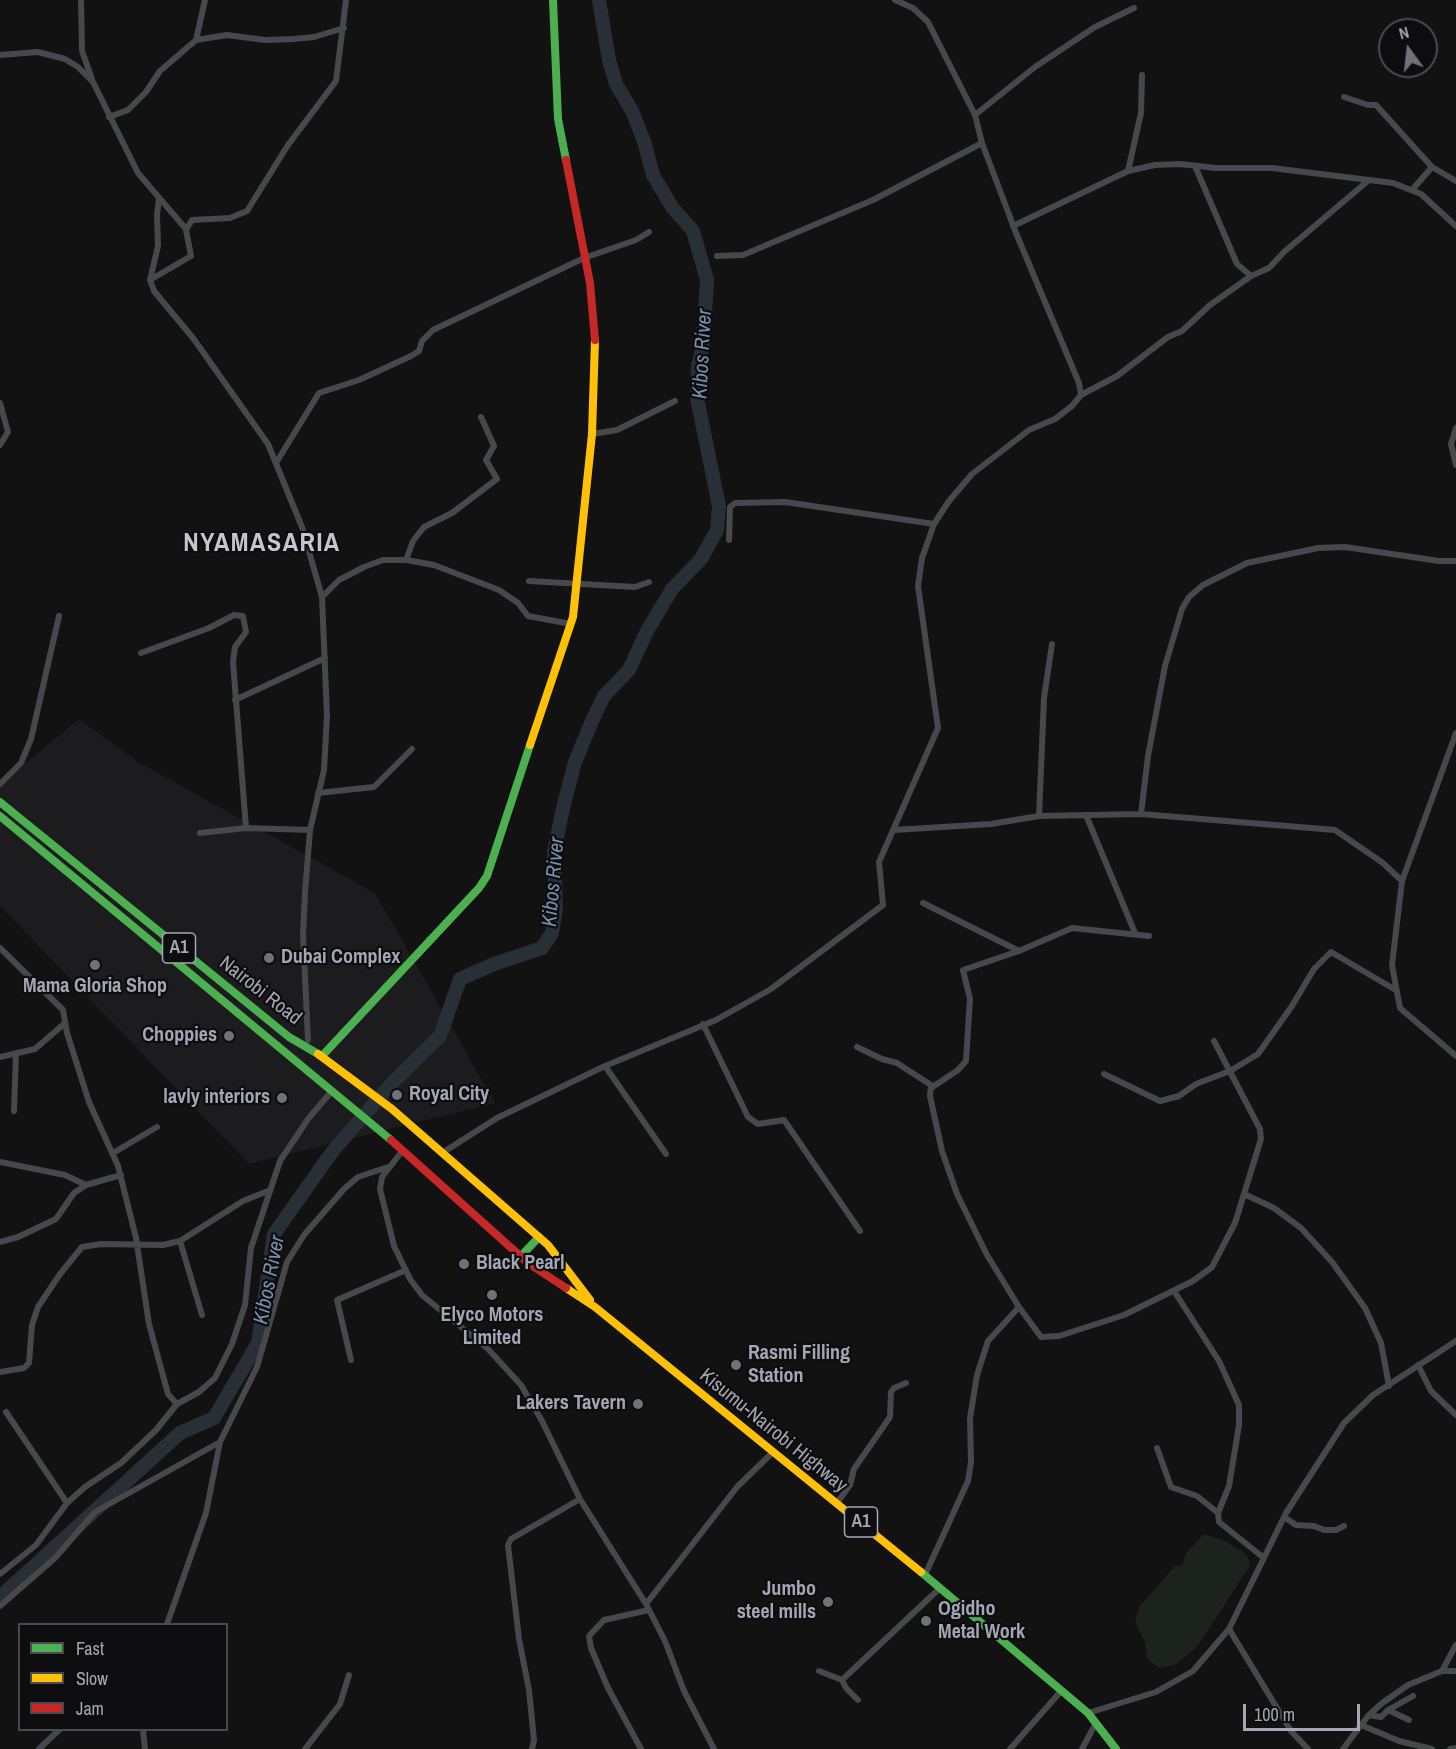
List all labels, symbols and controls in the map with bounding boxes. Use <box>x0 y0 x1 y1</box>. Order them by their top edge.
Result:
north arrow <box>1378 18 1438 78</box>
text: N <box>1396 21 1411 44</box>
water label: Kibos River <box>688 308 718 400</box>
district label: NYAMASARIA <box>183 528 341 560</box>
water label: Kibos River <box>538 836 570 928</box>
road number: A1 <box>162 933 195 963</box>
place label: Dubai Complex <box>281 946 400 970</box>
marker: Dubai Complex <box>262 951 276 965</box>
street label: Nairobi Road <box>214 952 306 1030</box>
marker: Mama Gloria Shop <box>88 958 102 972</box>
place label: Mama Gloria Shop <box>23 975 167 999</box>
place label: Choppies <box>142 1024 217 1048</box>
marker: Choppies <box>222 1029 236 1043</box>
place label: Royal City <box>409 1083 489 1107</box>
place label: lavly interiors <box>163 1086 270 1110</box>
marker: Royal City <box>390 1088 404 1102</box>
marker: lavly interiors <box>275 1091 289 1105</box>
water label: Kibos River <box>249 1233 291 1327</box>
place label: Black Pearl <box>476 1252 564 1276</box>
marker: Black Pearl <box>457 1257 471 1271</box>
marker: Elyco Motors Limited <box>485 1288 499 1302</box>
place label: Elyco Motors Limited <box>441 1304 543 1351</box>
place label: Rasmi Filling Station <box>748 1342 850 1389</box>
marker: Rasmi Filling Station <box>729 1358 743 1372</box>
street label: Kisumu-Nairobi Highway <box>694 1364 852 1498</box>
place label: Lakers Tavern <box>516 1392 626 1416</box>
marker: Lakers Tavern <box>631 1397 645 1411</box>
road number: A1 <box>844 1507 878 1537</box>
place label: Jumbo steel mills <box>737 1578 816 1625</box>
marker: Jumbo steel mills <box>821 1595 835 1609</box>
place label: Ogidho Metal Work <box>938 1598 1025 1645</box>
marker: Ogidho Metal Work <box>919 1614 933 1628</box>
legend <box>18 1623 228 1731</box>
text: Fast <box>76 1636 104 1661</box>
text: Slow <box>76 1666 108 1691</box>
scale bar <box>1246 1692 1363 1730</box>
text: Jam <box>76 1696 104 1721</box>
text: 100 m <box>1254 1702 1295 1727</box>

